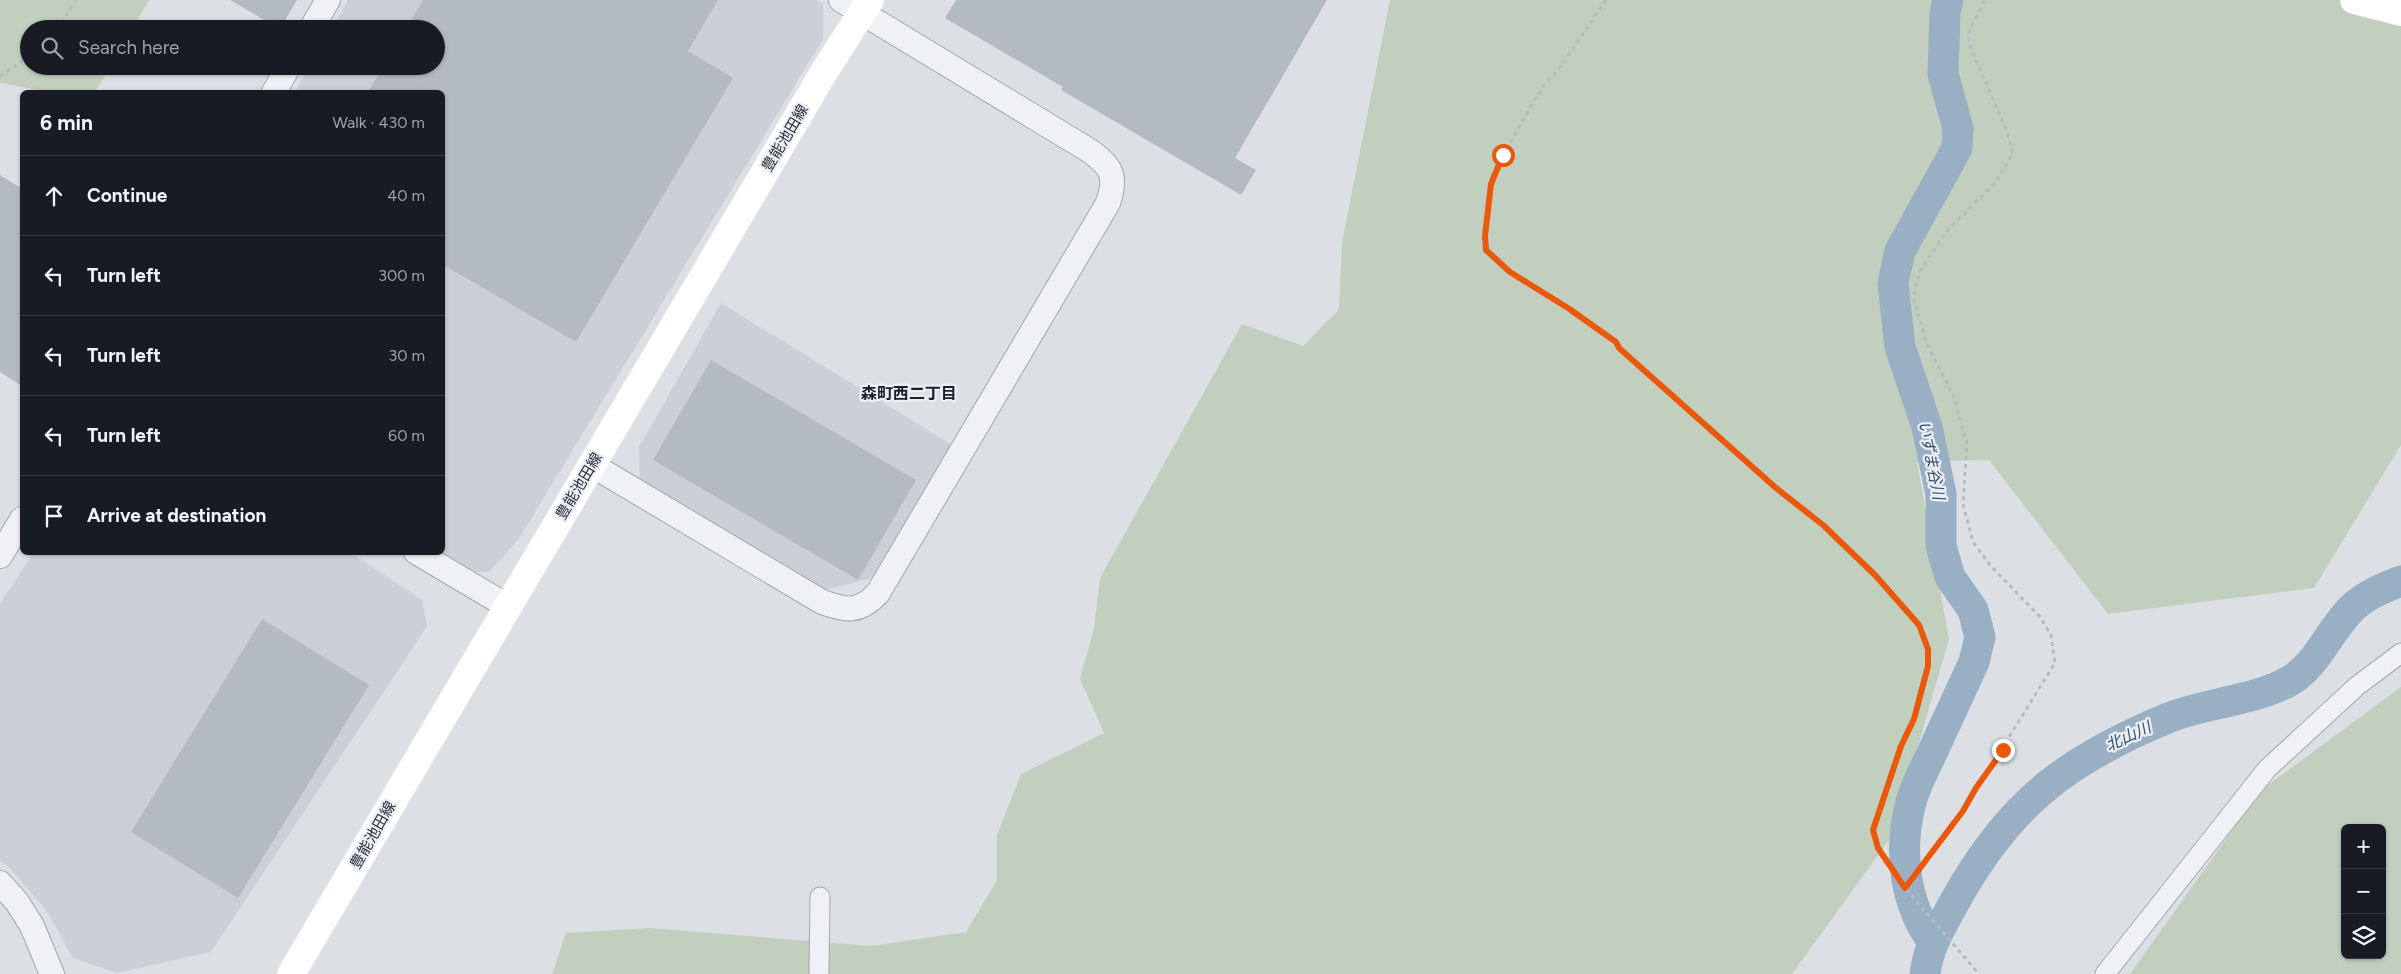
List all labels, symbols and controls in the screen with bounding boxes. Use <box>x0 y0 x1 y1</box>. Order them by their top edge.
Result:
search box <box>20 20 445 75</box>
icon: search <box>38 34 66 62</box>
text: Search here <box>78 36 180 59</box>
street label: 豊能池田線 <box>758 101 812 175</box>
text: 6 min <box>40 110 93 135</box>
text: Walk · 430 m <box>332 113 425 132</box>
route start <box>1492 144 1515 167</box>
icon: ahead <box>40 182 68 210</box>
text: Continue <box>87 184 167 207</box>
text: 40 m <box>387 186 425 205</box>
icon: left <box>40 262 68 290</box>
text: Turn left <box>87 264 161 287</box>
text: 300 m <box>378 266 425 285</box>
icon: left <box>40 342 68 370</box>
text: Turn left <box>87 344 161 367</box>
text: 30 m <box>388 346 425 365</box>
district label: 森町西二丁目 <box>861 384 957 403</box>
water label: いずま谷川 <box>1915 419 1949 503</box>
icon: left <box>40 422 68 450</box>
text: Turn left <box>87 424 161 447</box>
text: 60 m <box>388 426 425 445</box>
street label: 豊能池田線 <box>552 449 606 523</box>
icon: arrive <box>40 502 68 530</box>
text: Arrive at destination <box>87 504 266 527</box>
water label: 北山川 <box>2102 717 2156 755</box>
route end <box>1992 739 2015 762</box>
street label: 豊能池田線 <box>346 798 400 872</box>
map controls <box>2341 824 2386 959</box>
button: + <box>2341 824 2386 869</box>
button: − <box>2341 869 2386 914</box>
button: layers <box>2341 914 2386 959</box>

